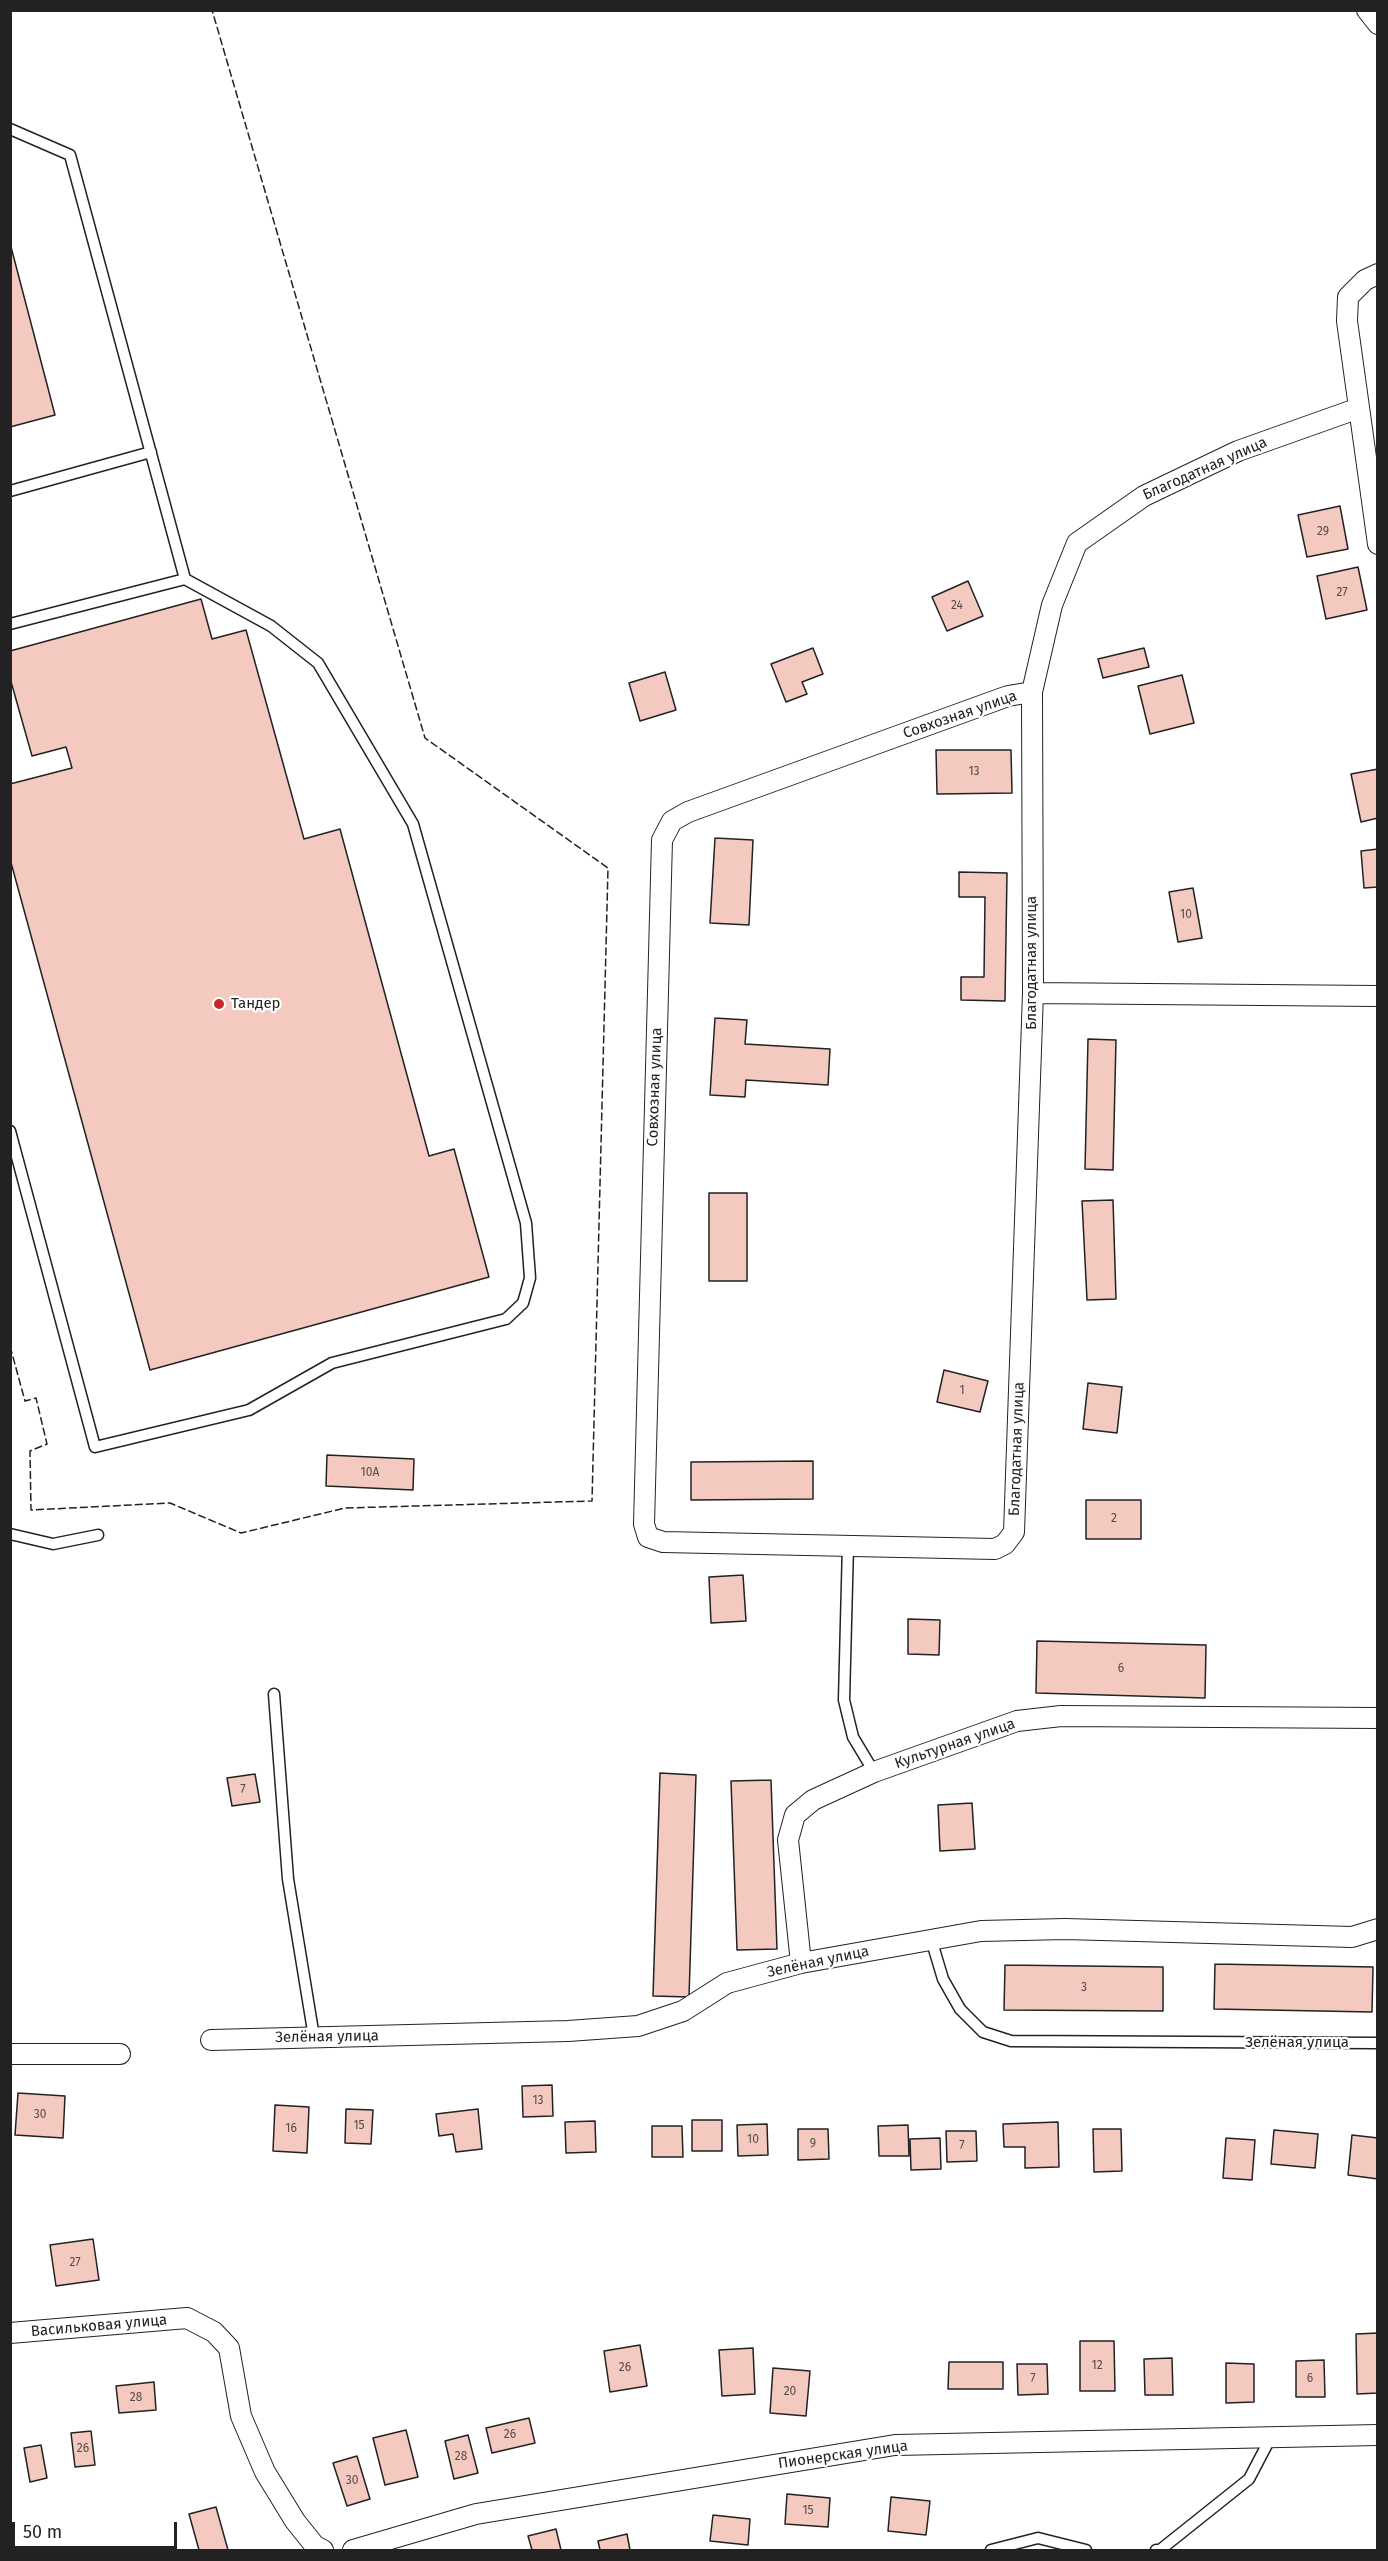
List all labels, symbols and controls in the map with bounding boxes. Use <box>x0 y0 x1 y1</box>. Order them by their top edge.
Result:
street label: Благодатная улица <box>1140 434 1270 504</box>
house number: 29 <box>1317 525 1329 539</box>
house number: 27 <box>1336 586 1348 600</box>
house number: 24 <box>951 599 963 613</box>
street label: Совхозная улица <box>901 687 1019 743</box>
house number: 13 <box>968 765 980 779</box>
street label: Благодатная улица <box>1023 896 1041 1030</box>
house number: 10 <box>1180 908 1192 922</box>
place label: Тандер <box>231 995 280 1013</box>
marker: Тандер <box>212 997 226 1011</box>
street label: Совхозная улица <box>644 1027 666 1147</box>
street label: Благодатная улица <box>1006 1382 1028 1516</box>
house number: 1 <box>959 1384 965 1398</box>
house number: 10А <box>361 1466 379 1480</box>
house number: 2 <box>1111 1512 1117 1526</box>
house number: 6 <box>1118 1662 1124 1676</box>
street label: Культурная улица <box>893 1715 1017 1773</box>
house number: 7 <box>240 1783 246 1797</box>
street label: Зелёная улица <box>765 1942 871 1982</box>
house number: 3 <box>1081 1981 1087 1995</box>
street label: Зелёная улица <box>275 2027 379 2047</box>
street label: Зелёная улица <box>1245 2034 1349 2052</box>
house number: 13 <box>532 2094 544 2108</box>
house number: 30 <box>34 2108 46 2122</box>
house number: 15 <box>353 2119 365 2133</box>
house number: 16 <box>285 2122 297 2136</box>
house number: 10 <box>747 2133 759 2147</box>
house number: 9 <box>810 2137 816 2151</box>
house number: 7 <box>959 2139 965 2153</box>
house number: 27 <box>69 2256 81 2270</box>
street label: Васильковая улица <box>30 2311 168 2341</box>
house number: 12 <box>1091 2359 1103 2373</box>
house number: 26 <box>619 2361 631 2375</box>
house number: 7 <box>1030 2372 1036 2386</box>
house number: 6 <box>1307 2372 1313 2386</box>
house number: 20 <box>784 2385 796 2399</box>
house number: 28 <box>130 2391 142 2405</box>
house number: 26 <box>504 2428 516 2442</box>
street label: Пионерская улица <box>777 2437 909 2473</box>
house number: 26 <box>77 2442 89 2456</box>
house number: 28 <box>455 2450 467 2464</box>
house number: 30 <box>346 2474 358 2488</box>
house number: 15 <box>802 2504 814 2518</box>
scale bar <box>15 2510 180 2548</box>
text: 50 m <box>23 2521 62 2543</box>

